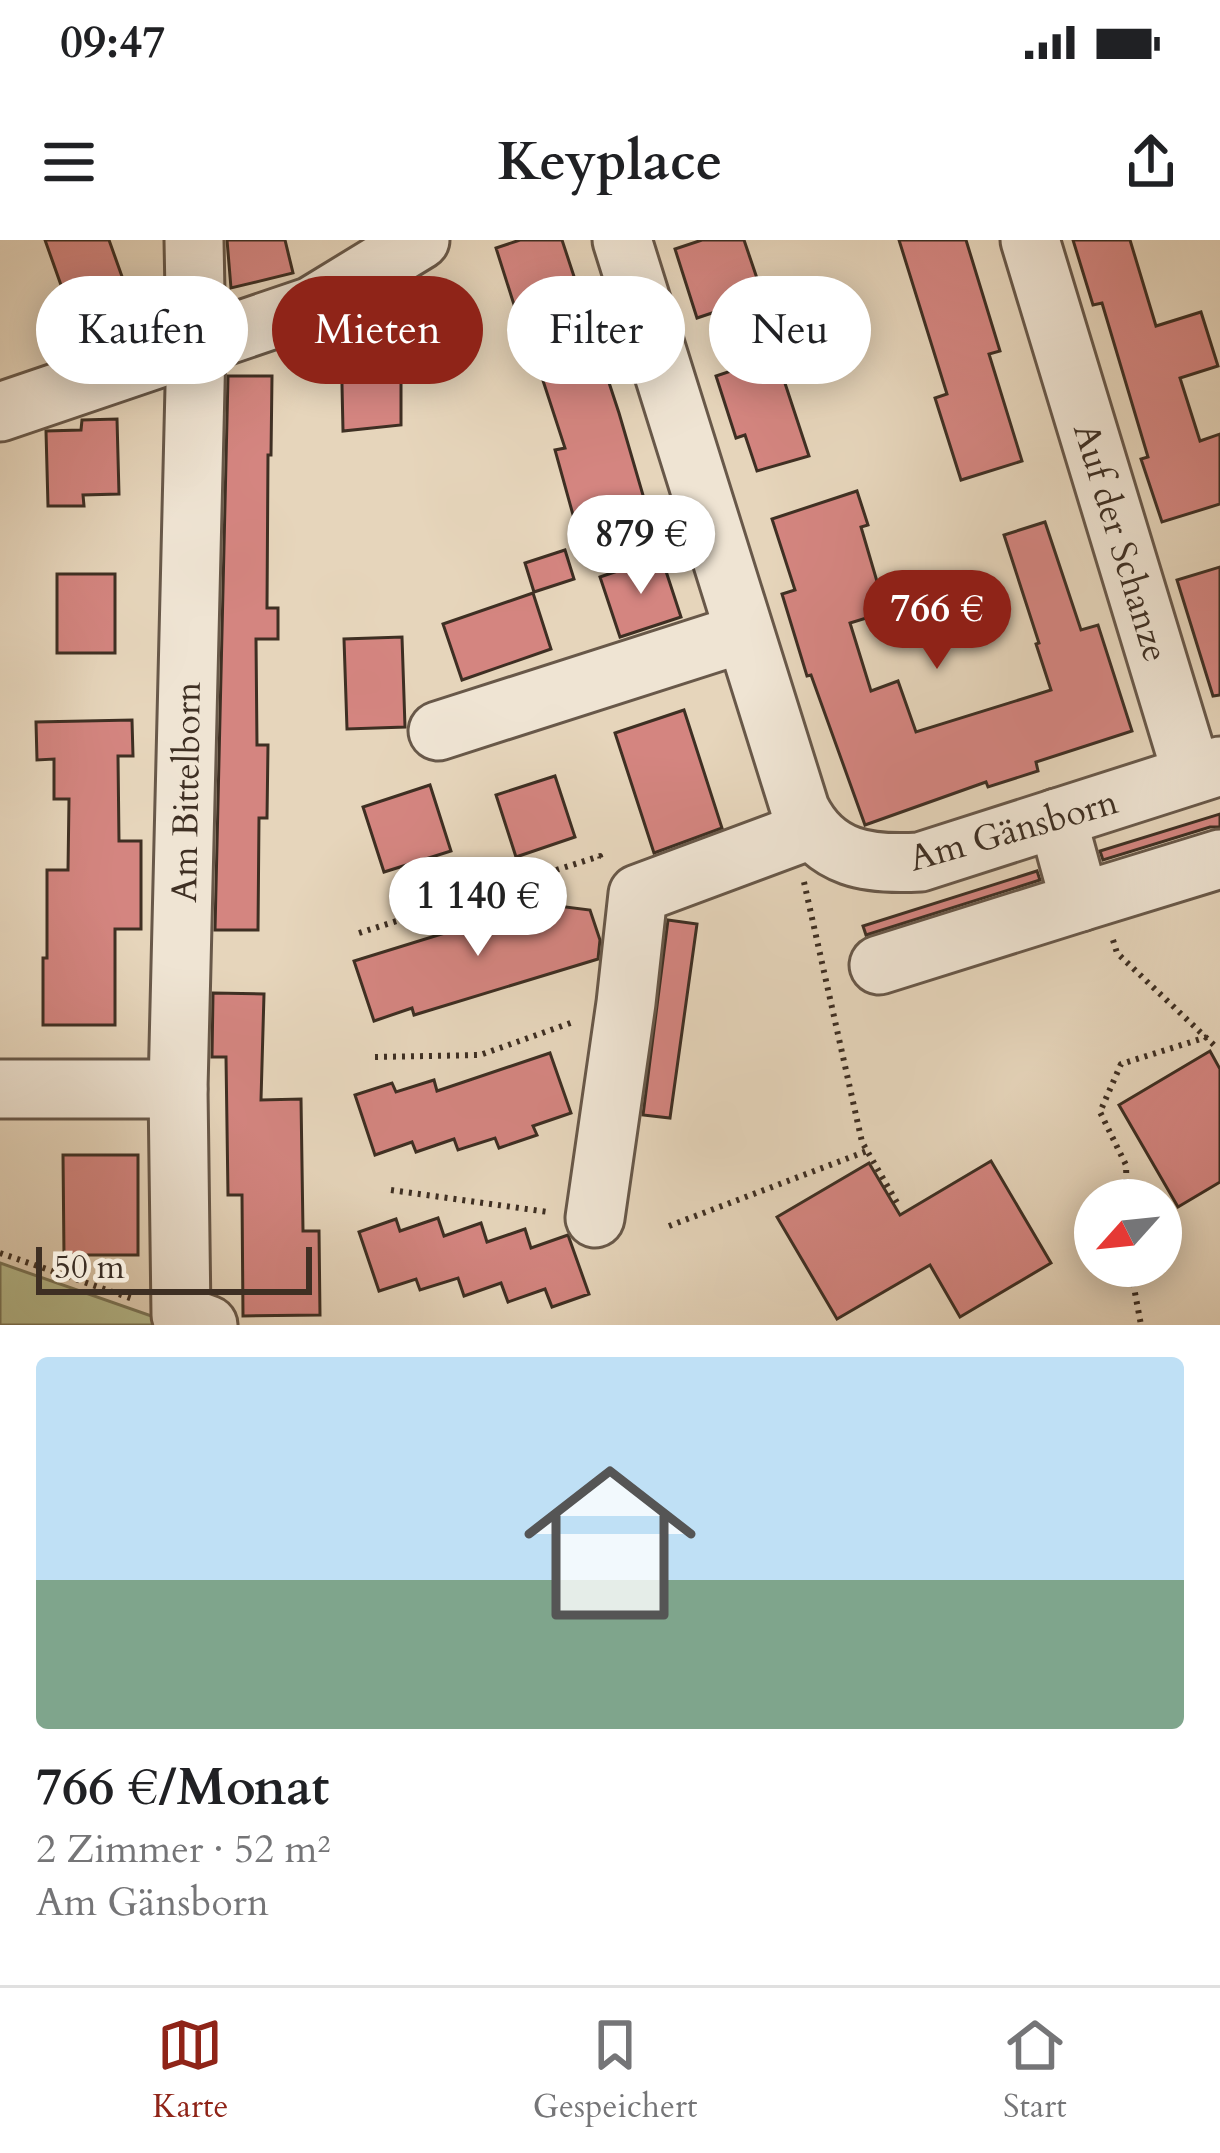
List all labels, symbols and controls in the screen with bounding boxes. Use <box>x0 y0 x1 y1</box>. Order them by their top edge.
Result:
text: 09:47 <box>60 12 165 73</box>
text: Keyplace <box>498 126 722 199</box>
icon: menu <box>36 129 102 195</box>
icon: share <box>1118 129 1184 195</box>
chip: Kaufen <box>36 276 248 384</box>
chip: Mieten <box>272 276 483 384</box>
chip: Filter <box>507 276 685 384</box>
chip: Neu <box>709 276 871 384</box>
street label: Auf der Schanze <box>1061 417 1180 668</box>
pin: 879 € <box>557 495 725 597</box>
text: 879 € <box>594 507 688 560</box>
pin: 766 € <box>853 570 1021 672</box>
text: 766 € <box>890 582 984 635</box>
street label: Am Bittelborn <box>160 681 213 903</box>
street label: Am Gänsborn <box>903 777 1124 884</box>
pin: 1 140 € <box>367 857 589 959</box>
text: 1 140 € <box>416 869 540 922</box>
north arrow <box>1074 1179 1182 1287</box>
map controls <box>1074 1179 1182 1287</box>
scale bar <box>36 1241 312 1294</box>
text: 50 m <box>54 1245 125 1290</box>
icon: home <box>502 1435 718 1651</box>
text: 766 €/Monat <box>36 1753 329 1823</box>
text: 2 Zimmer · 52 m² <box>36 1823 330 1876</box>
text: Am Gänsborn <box>36 1876 269 1929</box>
tab: Karte <box>152 2012 228 2129</box>
tab: Gespeichert <box>533 2012 697 2129</box>
tab: Start <box>1002 2012 1068 2129</box>

